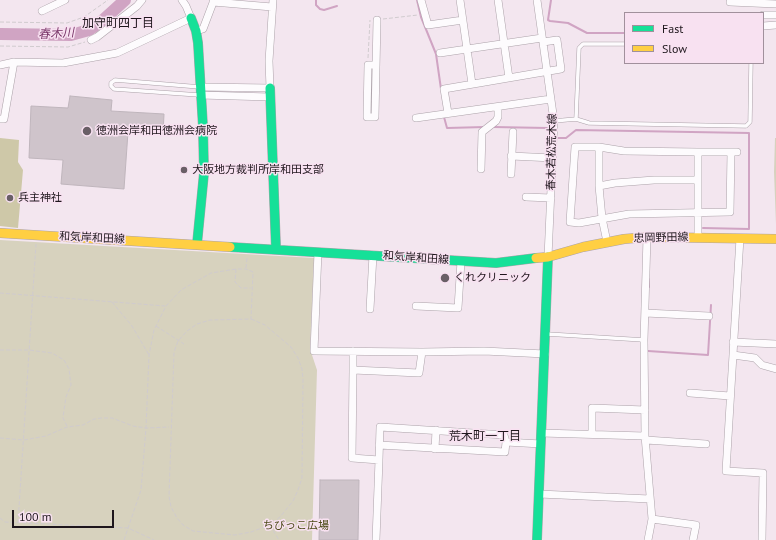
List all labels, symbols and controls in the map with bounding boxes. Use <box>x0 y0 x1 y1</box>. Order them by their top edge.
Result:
legend <box>624 12 764 64</box>
district label: 加守町四丁目 <box>82 17 154 31</box>
text: Fast <box>662 21 683 36</box>
water label: 春木川 <box>38 26 74 42</box>
text: Slow <box>662 41 687 56</box>
street label: 春木若松荒木線 <box>545 113 559 191</box>
place label: 徳洲会岸和田徳洲会病院 <box>96 124 217 138</box>
marker: 徳洲会岸和田徳洲会病院 <box>81 125 93 137</box>
place label: 大阪地方裁判所岸和田支部 <box>192 163 324 177</box>
marker: 大阪地方裁判所岸和田支部 <box>179 165 189 175</box>
place label: 兵主神社 <box>18 191 62 205</box>
marker: 兵主神社 <box>5 193 15 203</box>
street label: 和気岸和田線 <box>59 230 125 246</box>
street label: 忠岡野田線 <box>633 231 689 245</box>
street label: 和気岸和田線 <box>383 249 449 267</box>
place label: くれクリニック <box>454 271 531 285</box>
marker: くれクリニック <box>439 272 451 284</box>
district label: 荒木町一丁目 <box>449 430 521 444</box>
scale bar <box>14 502 116 528</box>
text: 100 m <box>19 509 52 524</box>
park label: ちびっこ広場 <box>263 519 329 533</box>

